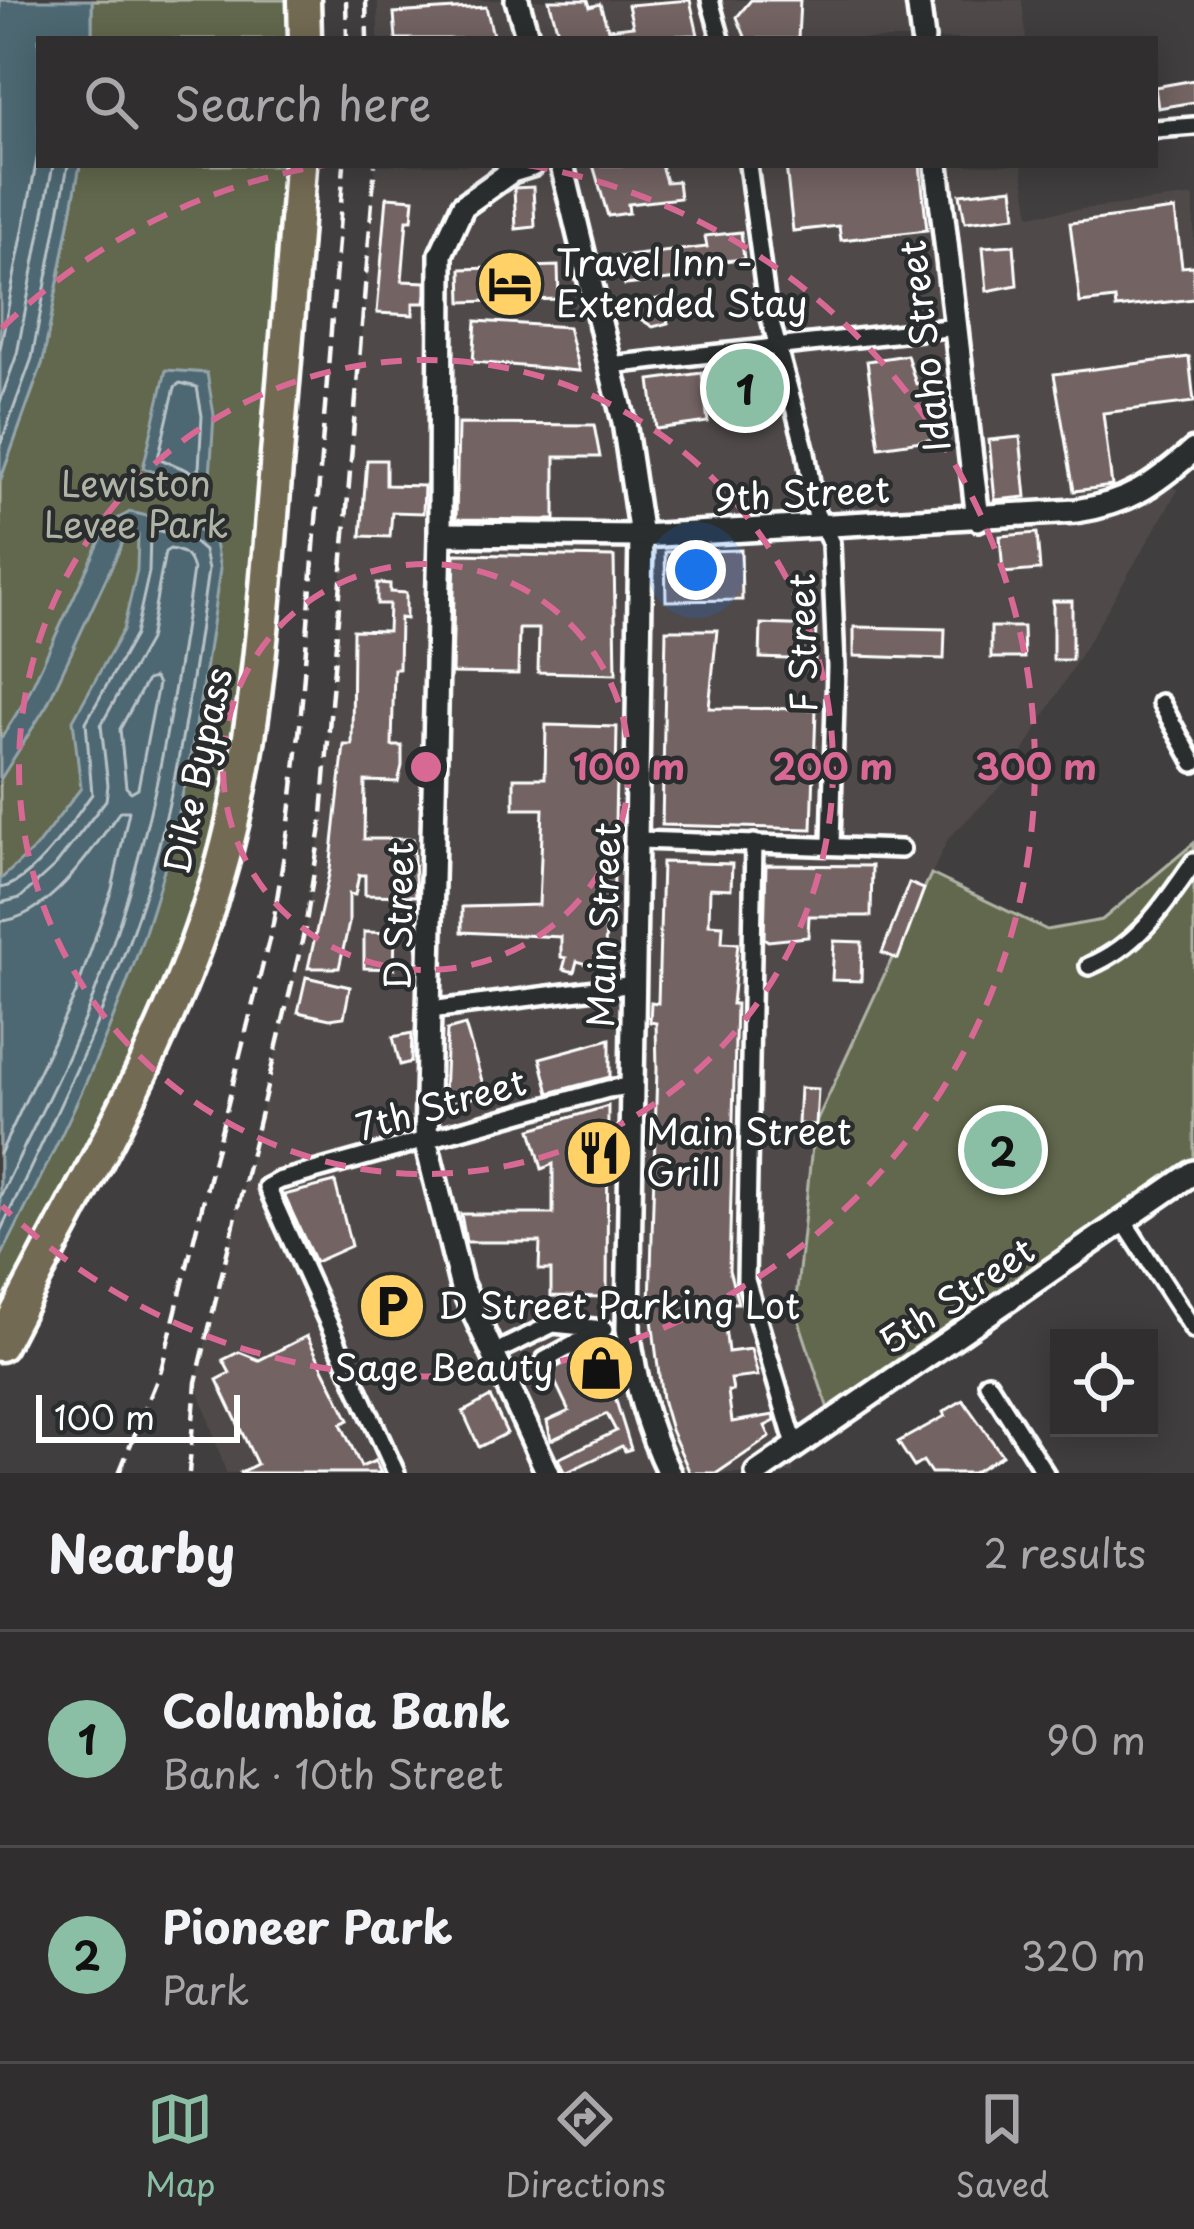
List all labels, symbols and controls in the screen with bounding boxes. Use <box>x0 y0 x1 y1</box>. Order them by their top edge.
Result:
search box <box>36 36 1158 168</box>
text: Search here <box>174 68 431 136</box>
icon: search <box>78 69 144 135</box>
place label: Travel Inn - Extended Stay <box>556 234 808 329</box>
street label: Idaho Street <box>883 237 963 455</box>
hotel icon: Travel Inn - Extended Stay <box>475 249 545 319</box>
pin: 1 <box>706 343 784 433</box>
park label: Lewiston Levee Park <box>44 455 228 550</box>
street label: 9th Street <box>713 460 891 524</box>
your location <box>666 540 726 600</box>
street label: F Street <box>773 573 829 713</box>
street label: Dike Bypass <box>148 662 244 879</box>
text: 100 m <box>573 738 685 792</box>
text: 200 m <box>773 738 893 792</box>
text: 300 m <box>975 738 1097 792</box>
centre of rings <box>405 746 447 788</box>
street label: Main Street <box>571 821 633 1029</box>
street label: D Street <box>369 841 425 991</box>
street label: 7th Street <box>349 1053 532 1153</box>
place label: Main Street Grill <box>646 1103 851 1198</box>
pin: 2 <box>964 1105 1042 1195</box>
restaurant icon: Main Street Grill <box>564 1118 634 1188</box>
street label: 5th Street <box>867 1222 1044 1366</box>
parking icon: D Street Parking Lot <box>357 1271 427 1341</box>
place label: D Street Parking Lot <box>438 1277 800 1331</box>
map controls <box>1050 1329 1158 1437</box>
button: locate <box>1050 1329 1158 1437</box>
shop icon: Sage Beauty <box>566 1333 636 1403</box>
place label: Sage Beauty <box>335 1339 554 1393</box>
scale bar <box>36 1389 240 1442</box>
text: 100 m <box>54 1391 155 1441</box>
text: Nearby <box>48 1513 235 1590</box>
text: 2 results <box>984 1522 1146 1581</box>
text: Columbia Bank <box>162 1675 510 1743</box>
text: 1 <box>78 1709 96 1768</box>
text: 90 m <box>1046 1709 1146 1768</box>
text: Bank · 10th Street <box>162 1743 504 1802</box>
text: Pioneer Park <box>162 1891 453 1959</box>
text: 2 <box>73 1925 101 1984</box>
text: 320 m <box>1021 1925 1146 1984</box>
text: Park <box>162 1959 249 2018</box>
tab: Map <box>145 2086 215 2208</box>
tab: Directions <box>505 2086 666 2208</box>
tab: Saved <box>955 2086 1049 2208</box>

